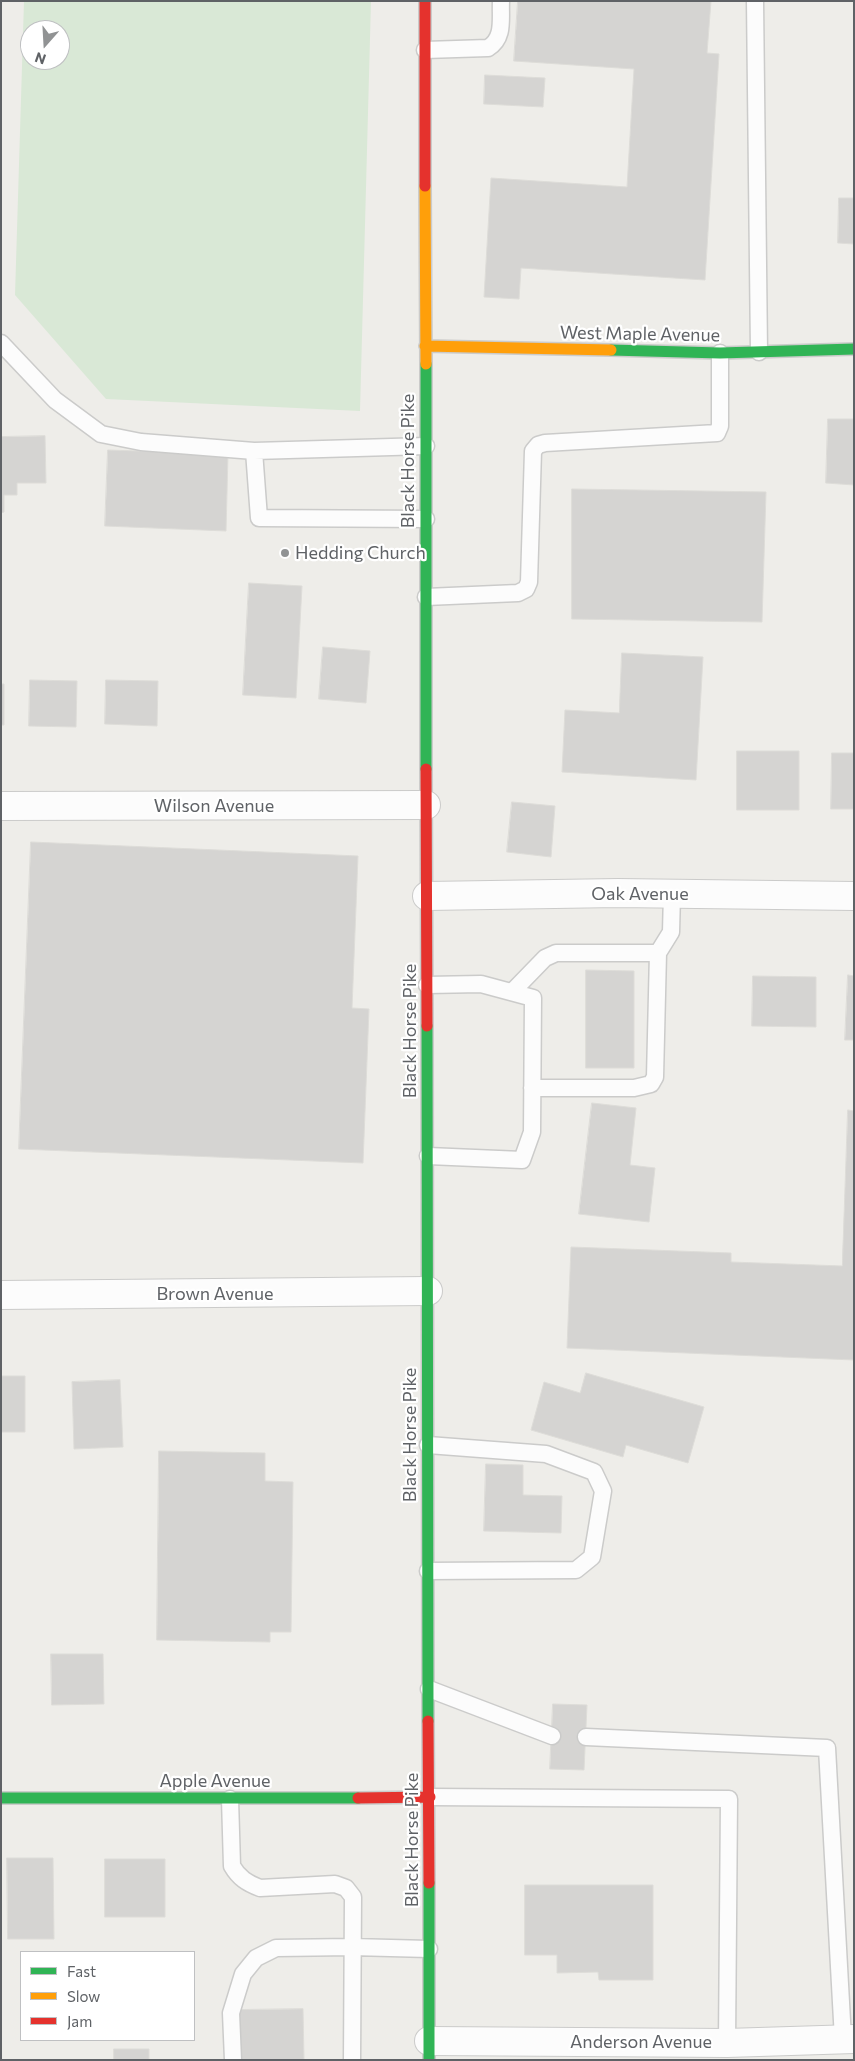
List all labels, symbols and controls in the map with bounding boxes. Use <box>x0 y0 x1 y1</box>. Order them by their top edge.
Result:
north arrow <box>20 20 70 70</box>
text: N <box>33 49 48 68</box>
street label: West Maple Avenue <box>560 322 720 346</box>
street label: Black Horse Pike <box>397 394 419 528</box>
place label: Hedding Church <box>295 542 426 564</box>
marker: Hedding Church <box>279 547 291 559</box>
street label: Wilson Avenue <box>154 795 274 817</box>
street label: Oak Avenue <box>591 883 689 905</box>
street label: Black Horse Pike <box>399 964 421 1098</box>
street label: Brown Avenue <box>156 1283 274 1305</box>
street label: Black Horse Pike <box>399 1368 421 1502</box>
street label: Apple Avenue <box>159 1770 271 1792</box>
street label: Black Horse Pike <box>401 1773 423 1907</box>
legend <box>20 1951 195 2041</box>
text: Fast <box>67 1962 96 1980</box>
text: Slow <box>67 1987 100 2005</box>
text: Jam <box>67 2012 92 2030</box>
street label: Anderson Avenue <box>570 2031 712 2053</box>

